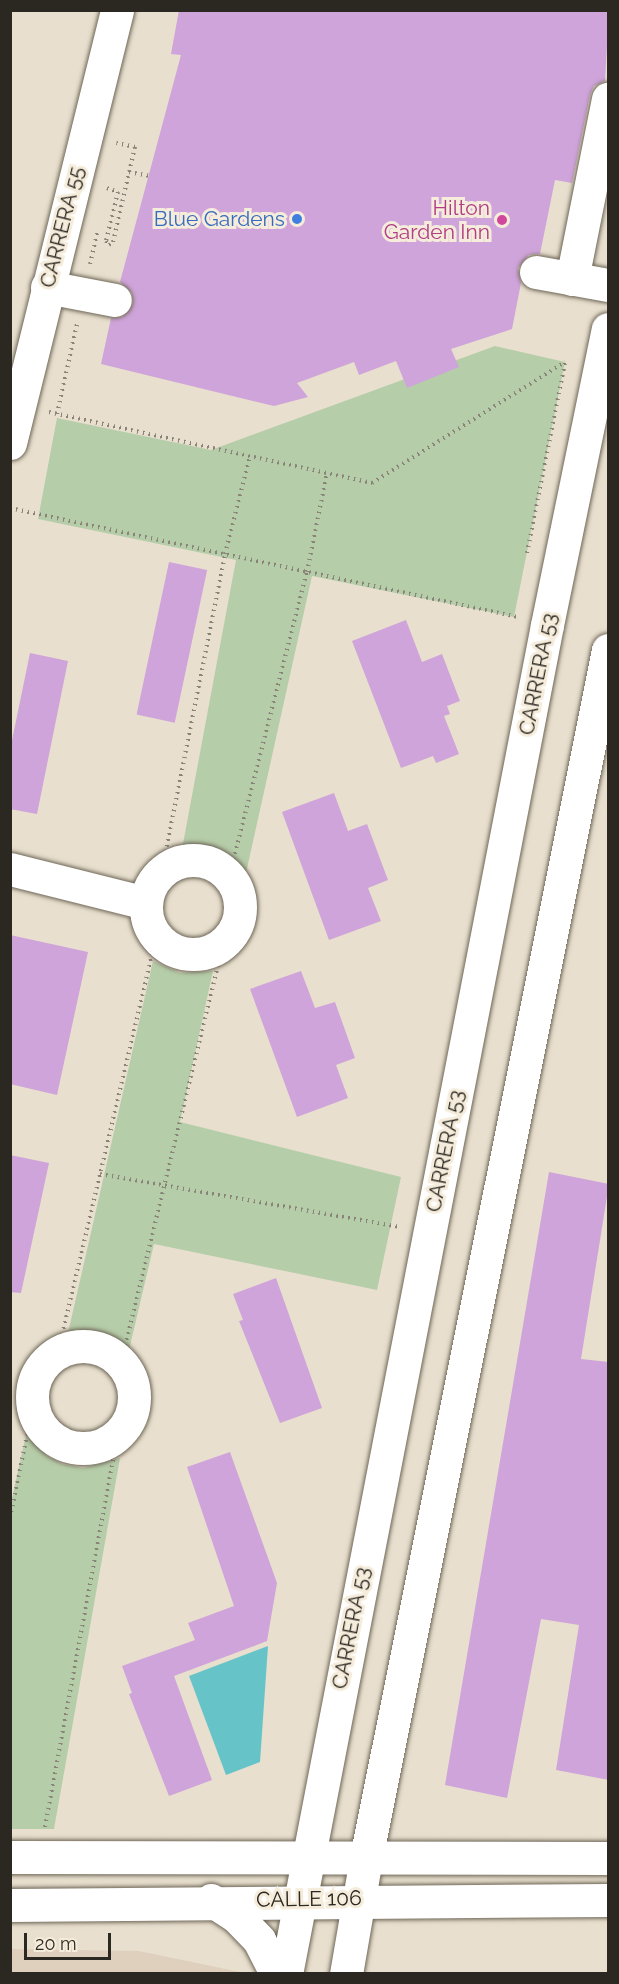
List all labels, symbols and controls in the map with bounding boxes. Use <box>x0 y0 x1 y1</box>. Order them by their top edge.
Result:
street label: CARRERA 55 <box>35 163 89 291</box>
place label: Hilton Garden Inn <box>384 195 490 245</box>
place label: Blue Gardens <box>154 206 285 232</box>
marker: Blue Gardens <box>290 212 304 226</box>
marker: Hilton Garden Inn <box>495 213 509 227</box>
street label: CARRERA 53 <box>514 611 562 737</box>
street label: CARRERA 53 <box>421 1088 469 1214</box>
street label: CARRERA 53 <box>327 1565 375 1691</box>
street label: CALLE 106 <box>256 1885 362 1913</box>
scale bar <box>27 1921 114 1959</box>
text: 20 m <box>35 1933 77 1954</box>

